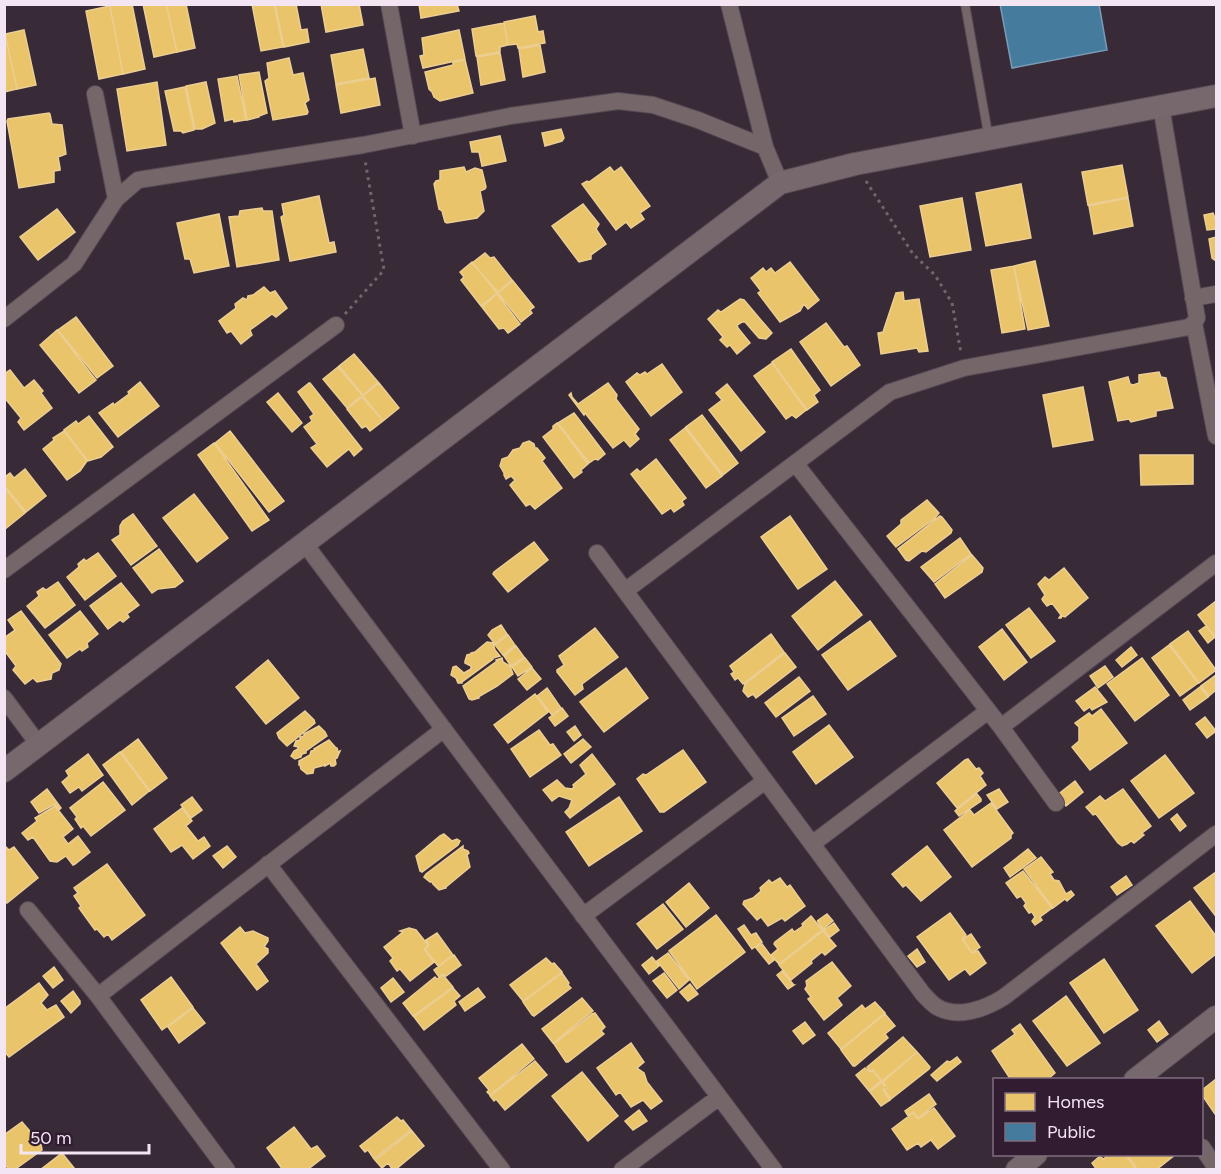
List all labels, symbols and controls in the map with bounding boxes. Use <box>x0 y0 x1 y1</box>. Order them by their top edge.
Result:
legend <box>993 1078 1203 1156</box>
text: Homes <box>1047 1091 1105 1113</box>
scale bar <box>21 1117 148 1155</box>
text: Public <box>1047 1121 1096 1143</box>
text: 50 m <box>30 1127 72 1149</box>

